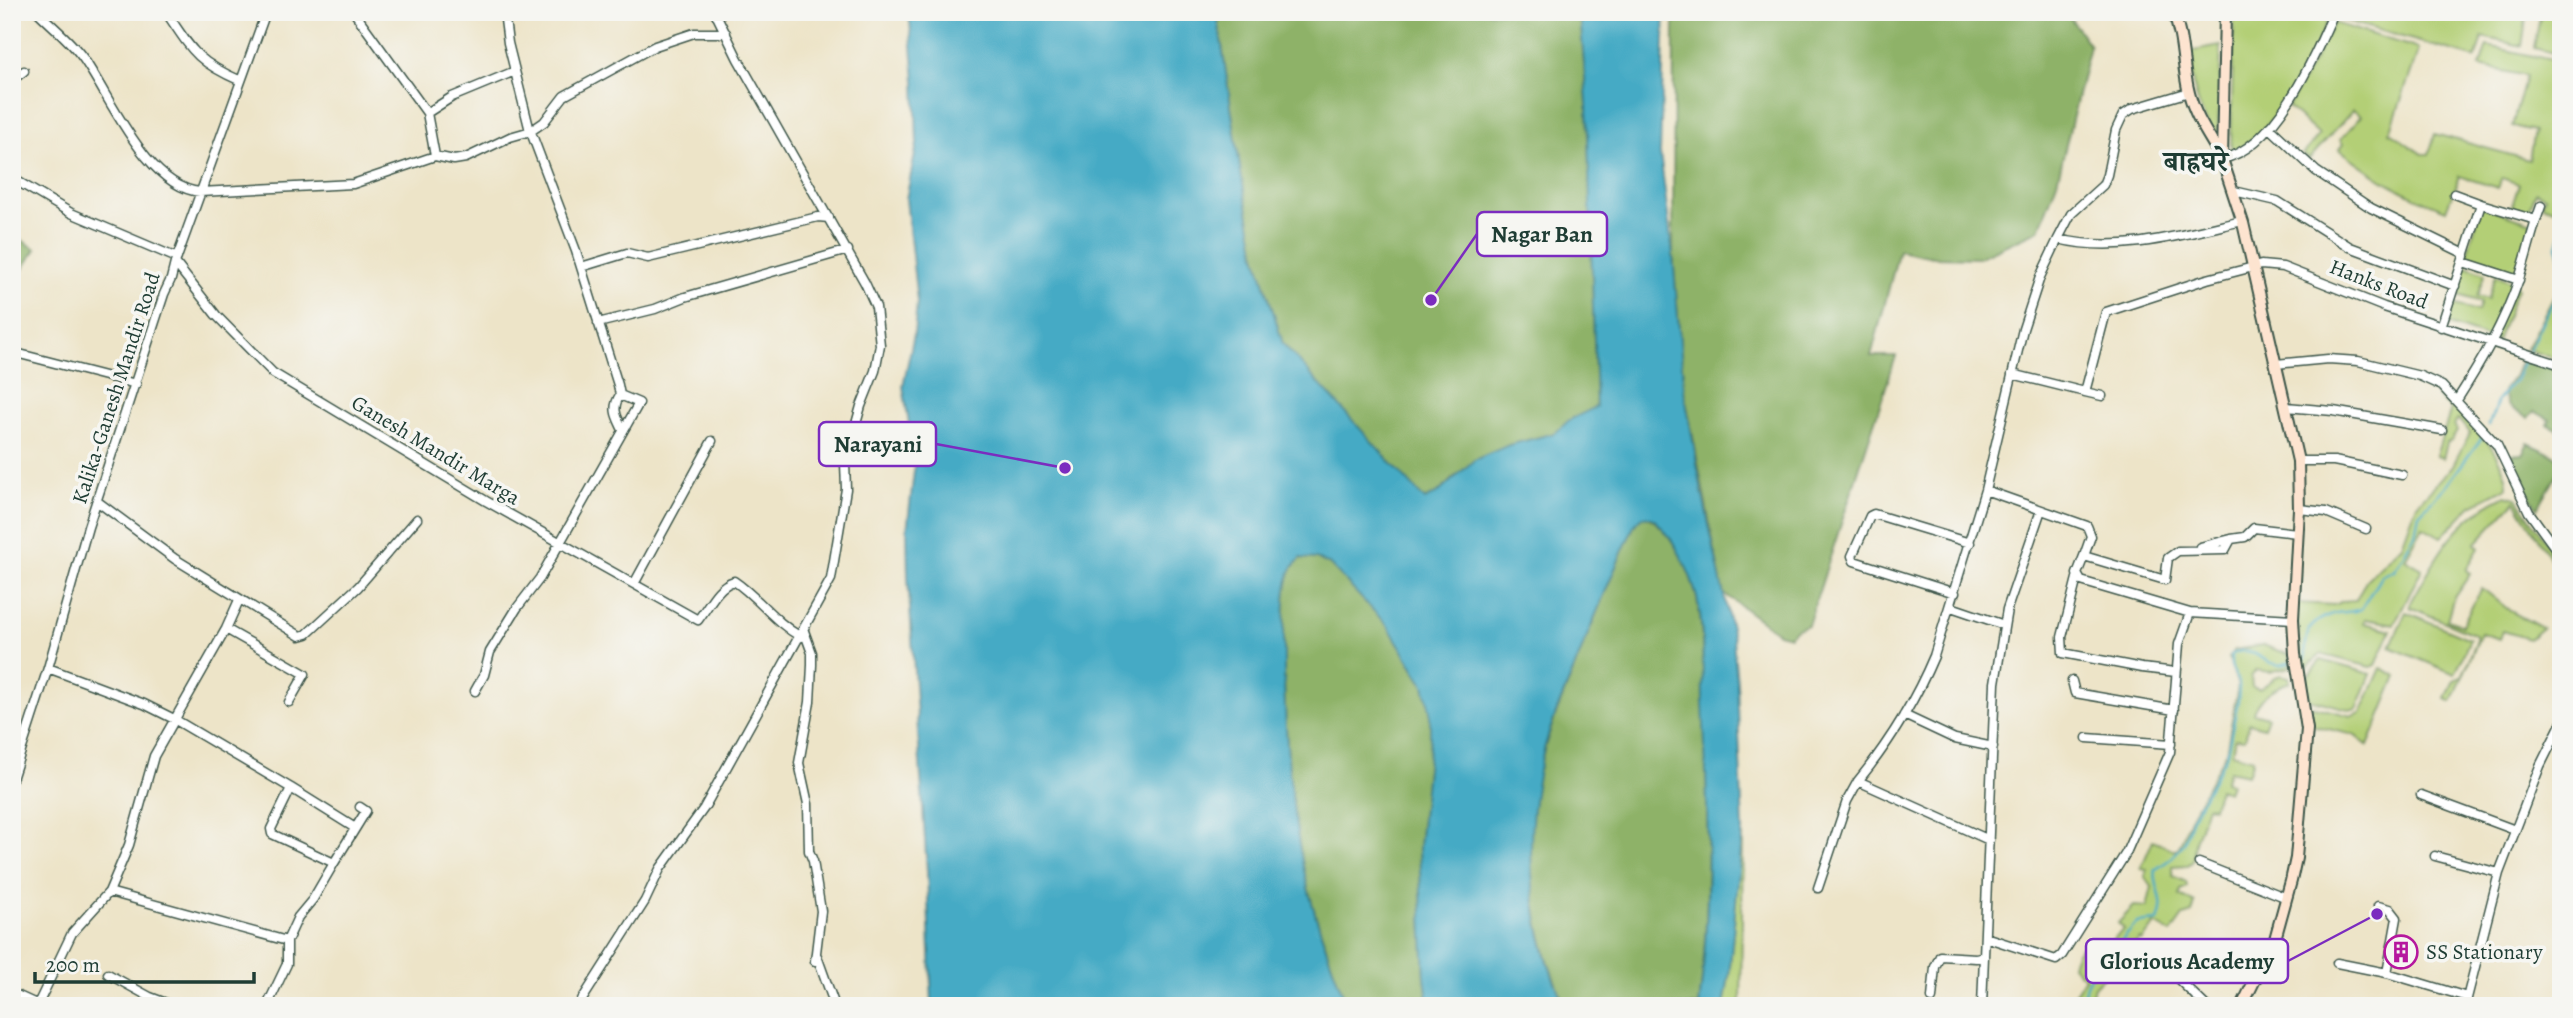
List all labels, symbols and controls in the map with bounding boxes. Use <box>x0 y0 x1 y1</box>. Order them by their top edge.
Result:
district label: बाह्रघरे <box>2162 143 2231 181</box>
callout: Nagar Ban <box>1477 212 1607 256</box>
text: Nagar Ban <box>1491 219 1593 250</box>
street label: Hanks Road <box>2326 252 2433 316</box>
street label: Kalika-Ganesh Mandir Road <box>65 268 167 507</box>
street label: Ganesh Mandir Marga <box>346 389 526 512</box>
callout: Narayani <box>819 422 936 466</box>
text: Narayani <box>834 429 923 460</box>
building icon: SS Stationary <box>2382 933 2420 971</box>
place label: SS Stationary <box>2426 938 2543 966</box>
callout: Glorious Academy <box>2086 939 2288 983</box>
scale bar <box>35 941 254 985</box>
text: Glorious Academy <box>2100 946 2275 977</box>
text: 200 m <box>46 951 100 979</box>

